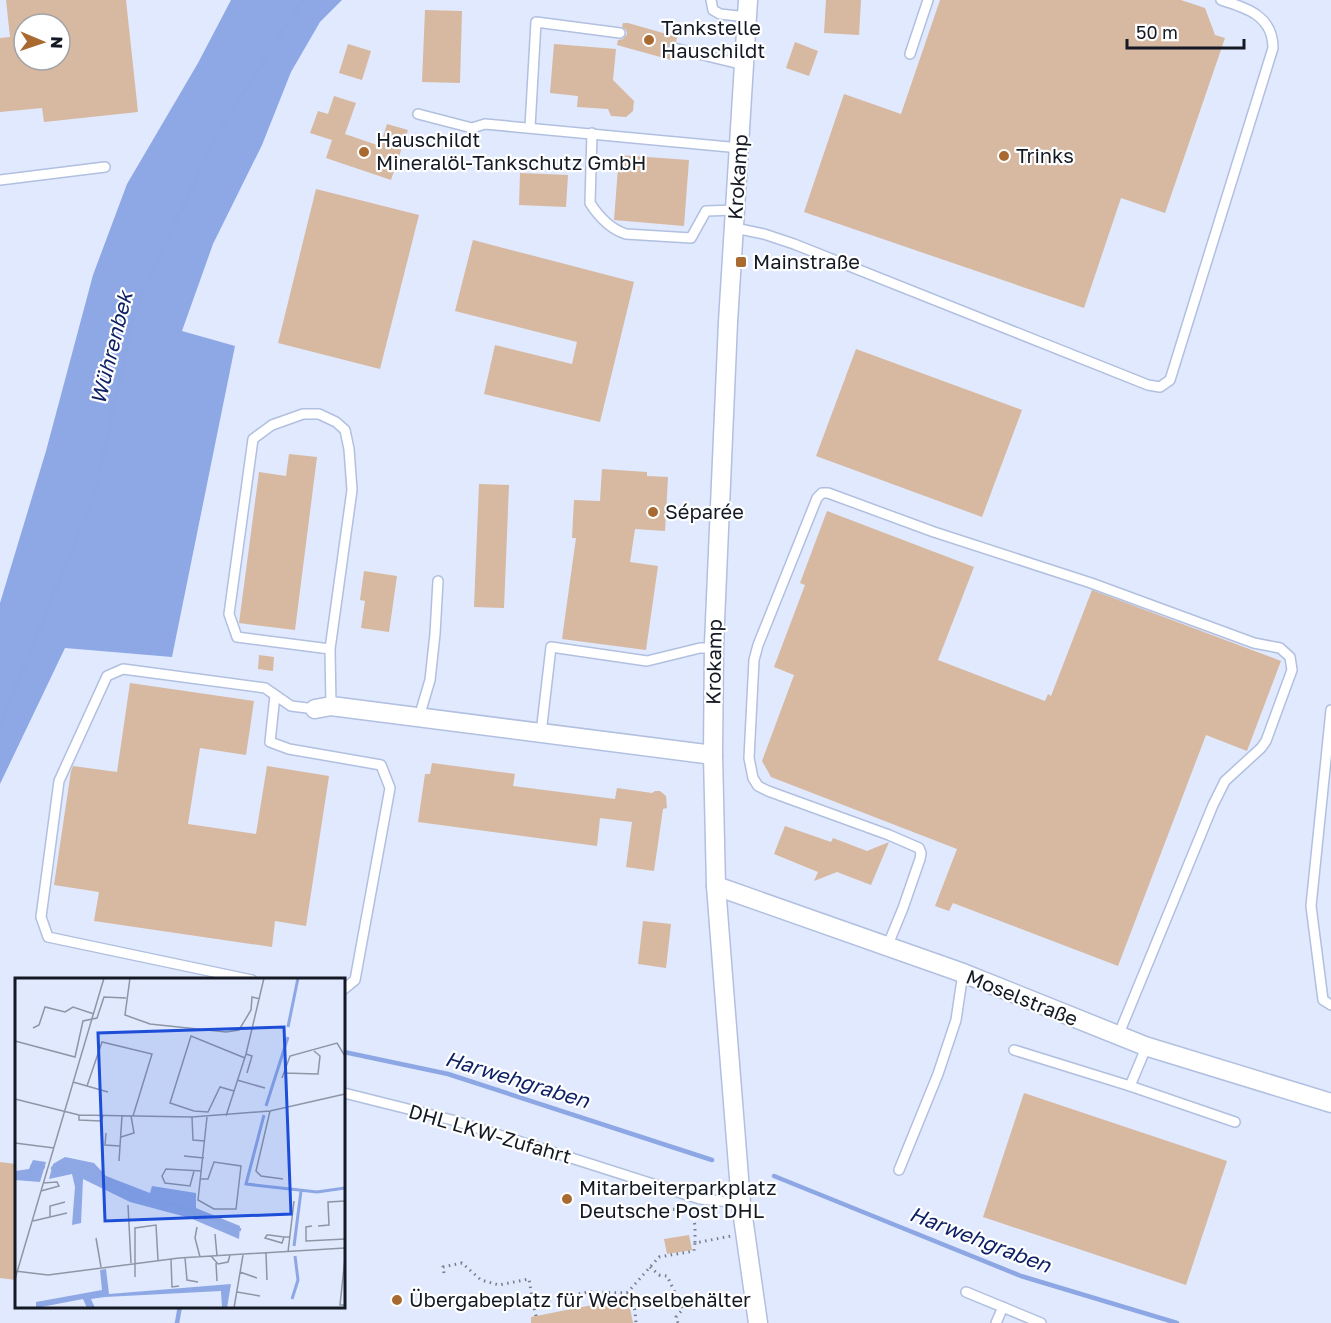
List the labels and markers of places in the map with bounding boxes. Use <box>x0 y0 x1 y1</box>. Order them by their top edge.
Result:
place label: Tankstelle Hauschildt <box>661 15 765 62</box>
marker: Tankstelle Hauschildt <box>642 33 656 47</box>
place label: Hauschildt Mineralöl-Tankschutz GmbH <box>376 127 646 174</box>
place label: Trinks <box>1016 143 1074 167</box>
marker: Hauschildt Mineralöl-Tankschutz GmbH <box>357 145 371 159</box>
marker: Trinks <box>997 149 1011 163</box>
place label: Mainstraße <box>753 249 860 273</box>
marker: Mainstraße <box>734 255 748 269</box>
place label: Séparée <box>665 499 744 523</box>
marker: Séparée <box>646 505 660 519</box>
place label: Mitarbeiterparkplatz Deutsche Post DHL <box>579 1175 776 1222</box>
marker: Mitarbeiterparkplatz Deutsche Post DHL <box>560 1192 574 1206</box>
place label: Übergabeplatz für Wechselbehälter <box>409 1287 751 1311</box>
marker: Übergabeplatz für Wechselbehälter <box>390 1293 404 1307</box>

